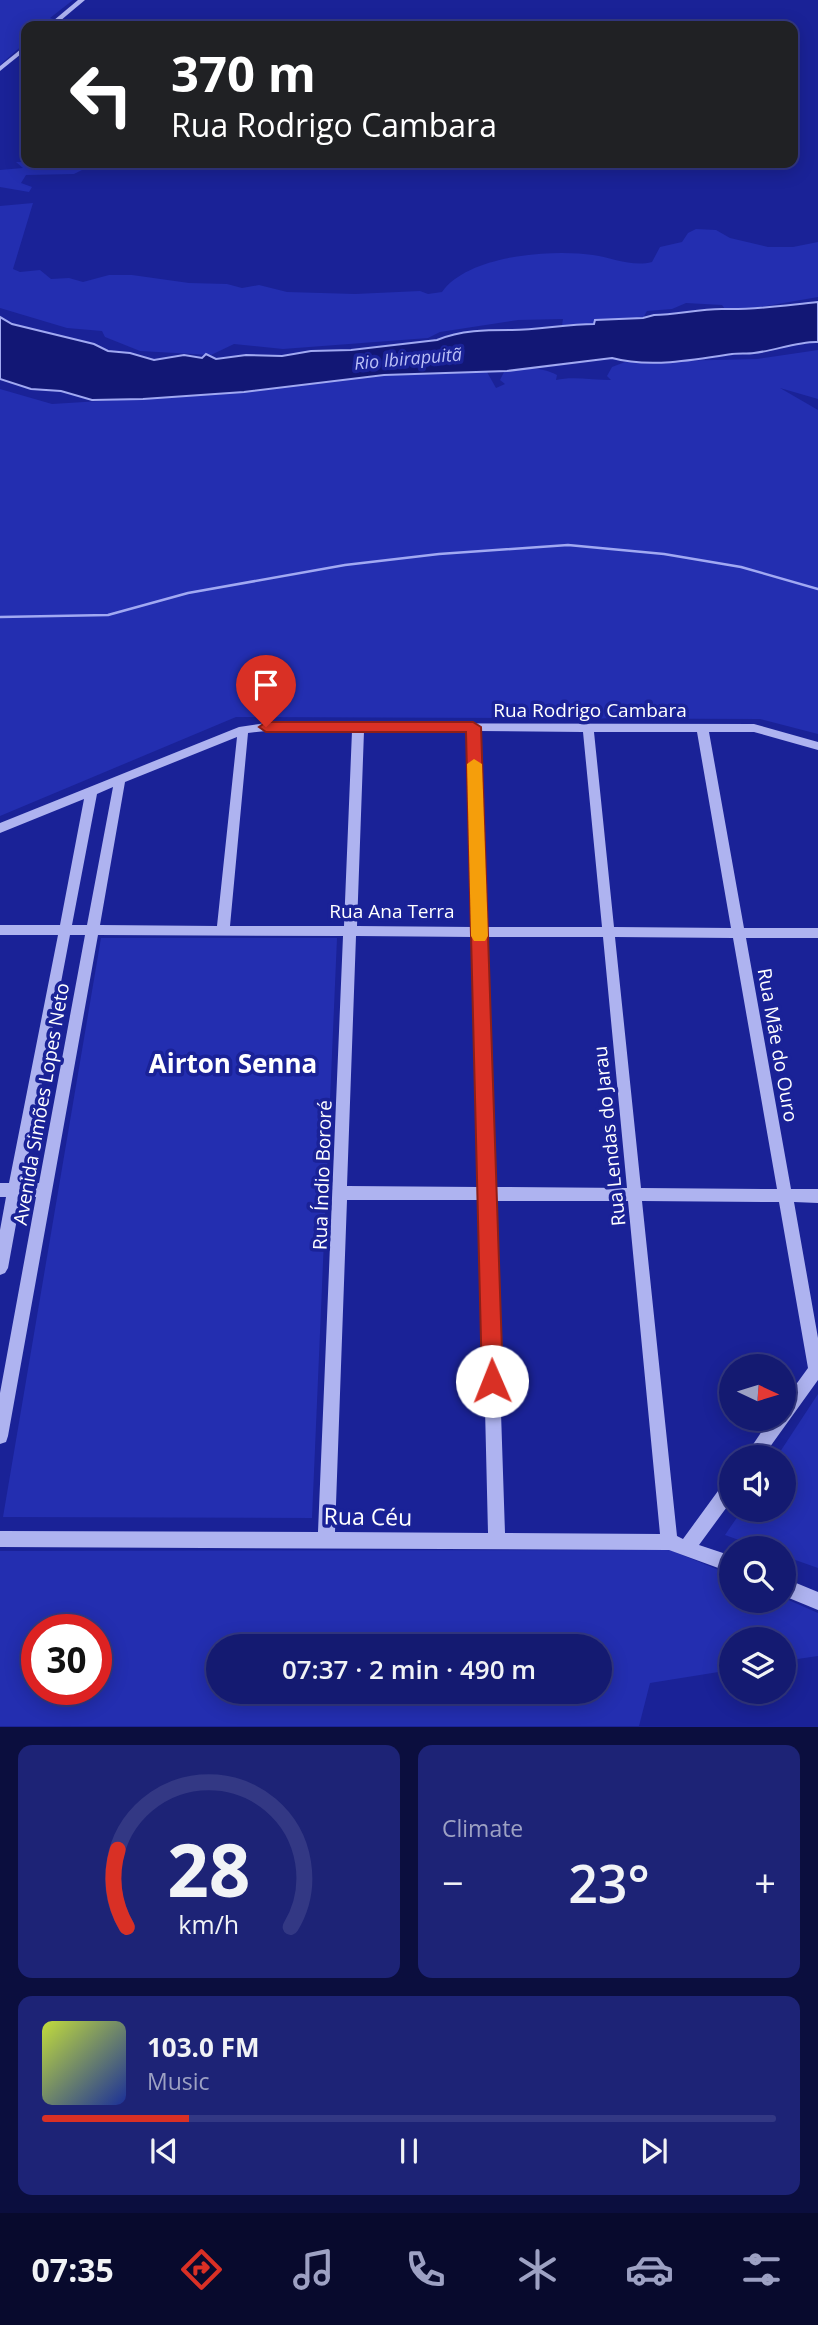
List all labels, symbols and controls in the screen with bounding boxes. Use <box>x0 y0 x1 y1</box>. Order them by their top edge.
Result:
text: 370 m <box>171 40 316 106</box>
icon: left <box>56 49 147 140</box>
text: Rua Rodrigo Cambara <box>171 103 497 146</box>
water label: Rio Ibirapuitã <box>353 341 463 375</box>
pin <box>236 655 296 727</box>
icon: arrive <box>247 666 285 704</box>
street label: Rua Rodrigo Cambara <box>493 697 687 723</box>
street label: Rua Ana Terra <box>329 898 455 924</box>
street label: Rua Mãe do Ouro <box>752 966 804 1124</box>
street label: Avenida Simões Lopes Neto <box>7 981 75 1227</box>
district label: Airton Senna <box>149 1045 317 1081</box>
street label: Rua Lendas do Jarau <box>587 1045 631 1227</box>
street label: Rua Índio Bororé <box>306 1100 338 1250</box>
position arrow <box>455 1344 529 1418</box>
north arrow <box>719 1354 796 1432</box>
map controls <box>719 1354 796 1704</box>
button: sound <box>719 1445 796 1522</box>
street label: Rua Céu <box>323 1499 413 1533</box>
button: search <box>719 1536 796 1613</box>
speed limit sign: 30 <box>21 1614 112 1705</box>
button: layers <box>719 1627 796 1704</box>
text: 07:37 · 2 min · 490 m <box>282 1651 536 1687</box>
text: Climate <box>442 1812 523 1844</box>
text: 28 <box>167 1820 251 1919</box>
text: 23° <box>568 1847 650 1918</box>
text: − <box>442 1856 464 1908</box>
text: + <box>754 1856 776 1908</box>
text: km/h <box>179 1907 239 1941</box>
text: 103.0 FM <box>147 2029 259 2065</box>
text: Music <box>147 2065 210 2097</box>
icon: previous <box>145 2132 183 2170</box>
icon: pause <box>390 2132 428 2170</box>
icon: next <box>635 2132 673 2170</box>
icon: directions <box>177 2245 226 2294</box>
icon: music <box>289 2245 338 2294</box>
icon: phone <box>401 2245 450 2294</box>
icon: climate <box>513 2245 562 2294</box>
icon: car <box>625 2245 674 2294</box>
icon: filters <box>737 2245 786 2294</box>
text: 07:35 <box>32 2248 114 2291</box>

